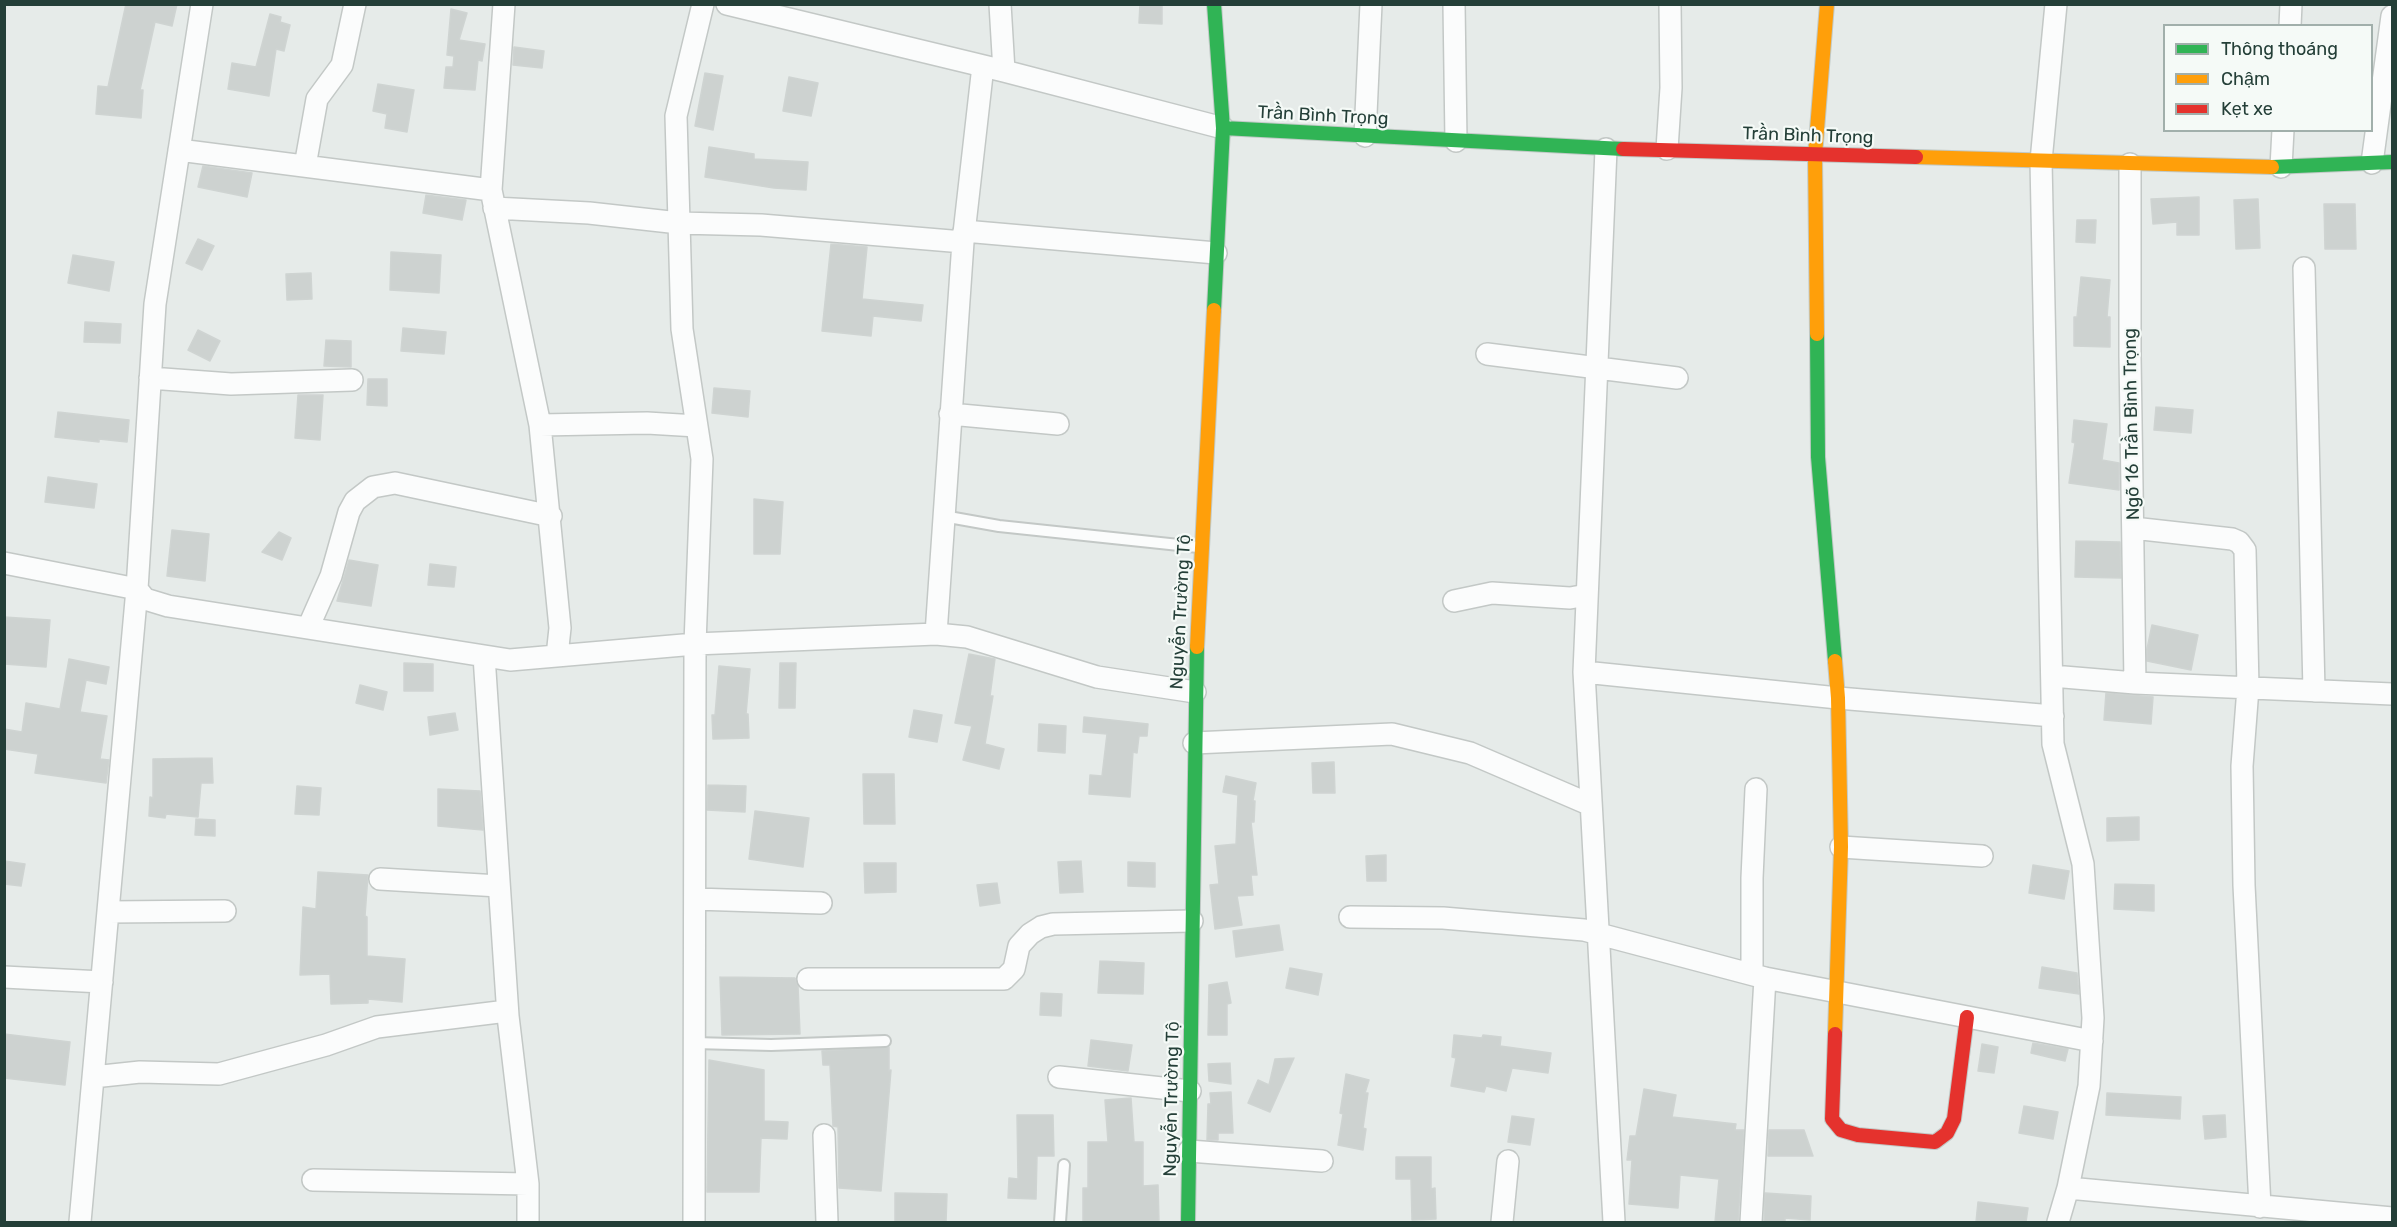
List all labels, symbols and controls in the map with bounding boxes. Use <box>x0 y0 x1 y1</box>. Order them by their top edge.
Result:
legend <box>2163 24 2373 132</box>
text: Thông thoáng <box>2221 38 2338 60</box>
text: Chậm <box>2221 68 2270 90</box>
text: Kẹt xe <box>2221 98 2273 120</box>
street label: Trần Bình Trọng <box>1257 102 1389 130</box>
street label: Trần Bình Trọng <box>1742 123 1874 149</box>
street label: Ngõ 16 Trần Bình Trọng <box>2120 328 2144 520</box>
street label: Nguyễn Trường Tộ <box>1166 534 1196 690</box>
street label: Nguyễn Trường Tộ <box>1160 1021 1184 1177</box>

